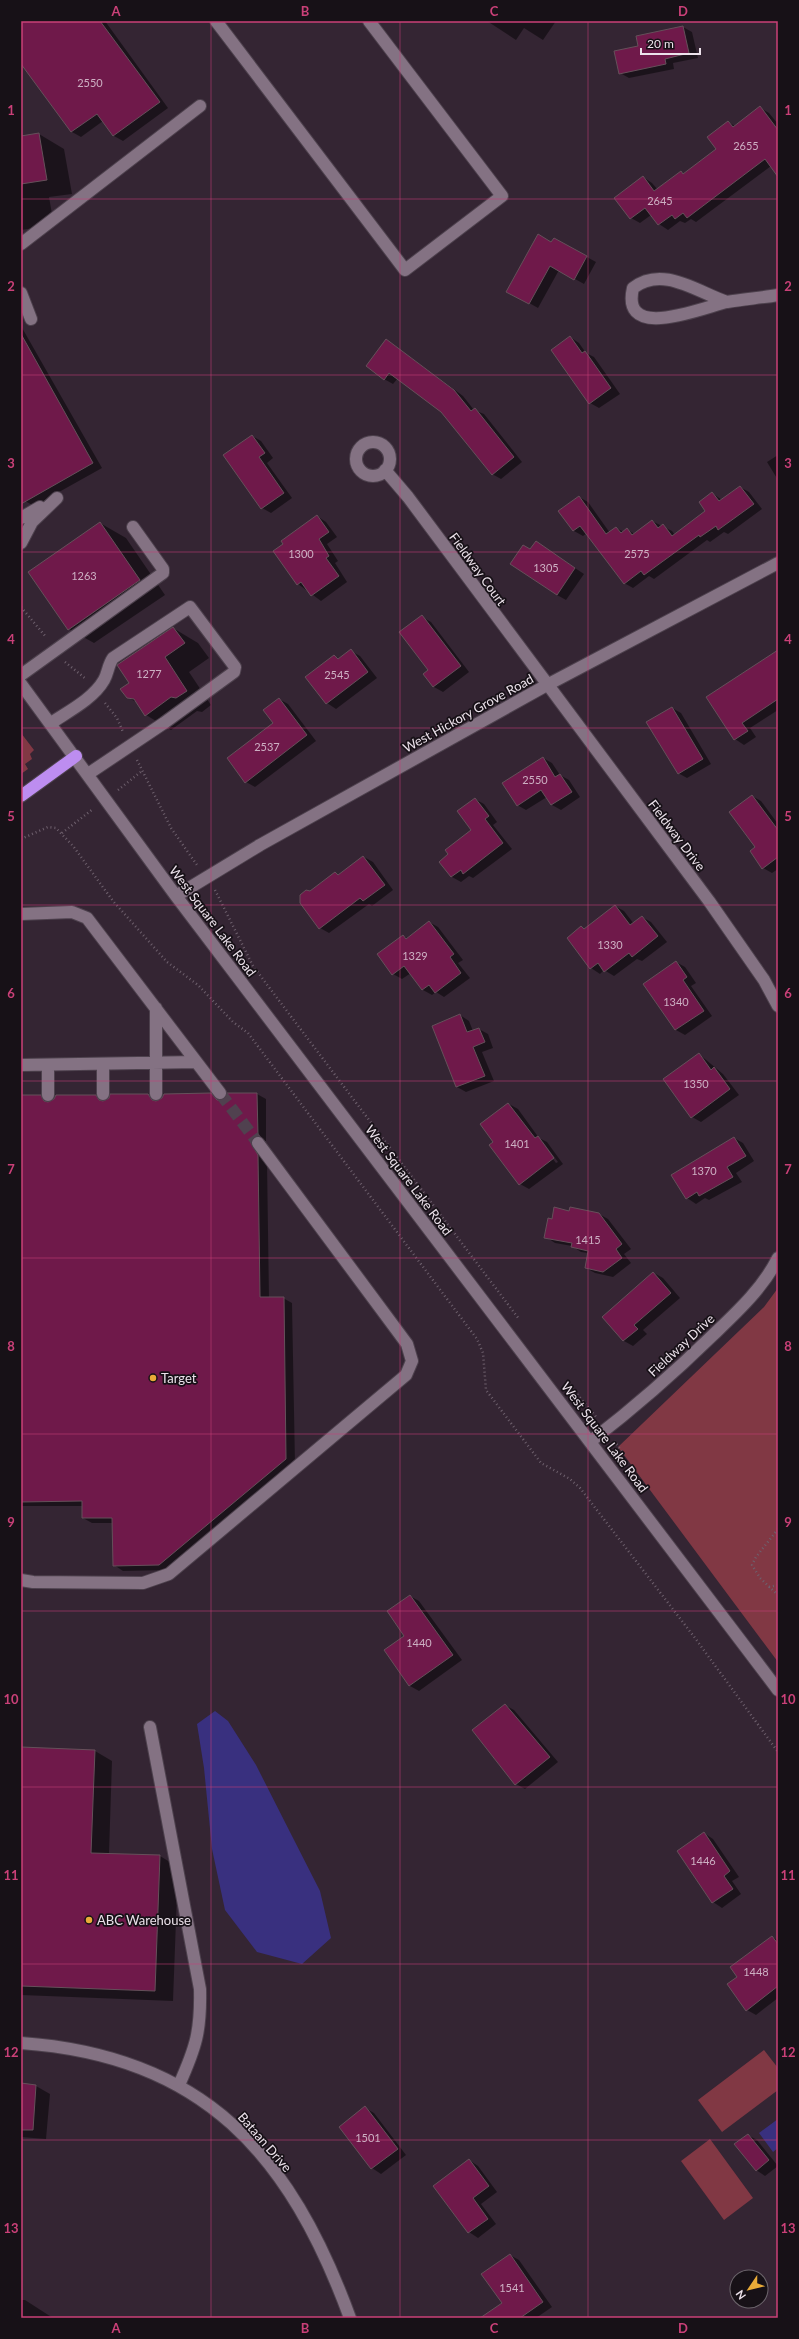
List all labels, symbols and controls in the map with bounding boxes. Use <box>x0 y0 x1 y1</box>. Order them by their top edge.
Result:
text: A <box>110 3 121 19</box>
text: B <box>301 3 310 19</box>
text: C <box>490 3 499 19</box>
text: D <box>678 3 688 19</box>
scale bar <box>641 30 700 56</box>
text: 20 m <box>647 36 674 51</box>
house number: 2550 <box>77 76 103 89</box>
text: 1 <box>7 102 15 118</box>
text: 1 <box>784 102 792 118</box>
house number: 2655 <box>733 139 759 152</box>
house number: 2645 <box>647 194 673 207</box>
text: 2 <box>7 278 15 294</box>
text: 2 <box>784 278 792 294</box>
text: 3 <box>7 455 15 471</box>
text: 3 <box>784 455 792 471</box>
street label: Fieldway Court <box>446 529 510 609</box>
house number: 1300 <box>288 547 314 560</box>
house number: 2575 <box>624 547 650 560</box>
house number: 1305 <box>533 561 559 574</box>
house number: 1263 <box>71 569 97 582</box>
text: 4 <box>7 631 15 647</box>
text: 4 <box>784 631 792 647</box>
house number: 1277 <box>136 667 162 680</box>
house number: 2545 <box>324 668 350 681</box>
street label: West Hickory Grove Road <box>400 670 536 756</box>
house number: 2537 <box>254 740 280 753</box>
house number: 2550 <box>522 773 548 786</box>
street label: Fieldway Drive <box>645 796 709 874</box>
text: 5 <box>7 808 15 824</box>
text: 5 <box>784 808 792 824</box>
street label: West Square Lake Road <box>166 863 260 979</box>
house number: 1330 <box>597 938 623 951</box>
house number: 1329 <box>402 949 428 962</box>
text: 6 <box>7 985 15 1001</box>
text: 6 <box>784 985 792 1001</box>
house number: 1340 <box>663 995 689 1008</box>
house number: 1350 <box>683 1077 709 1090</box>
street label: West Square Lake Road <box>362 1122 456 1238</box>
house number: 1401 <box>504 1137 530 1150</box>
text: 7 <box>7 1161 15 1177</box>
text: 7 <box>784 1161 792 1177</box>
house number: 1370 <box>691 1164 717 1177</box>
house number: 1415 <box>575 1233 601 1246</box>
street label: Fieldway Drive <box>645 1310 718 1380</box>
text: 8 <box>7 1338 15 1354</box>
text: 8 <box>784 1338 792 1354</box>
place label: Target <box>161 1370 197 1386</box>
marker: Target <box>148 1373 158 1383</box>
street label: West Square Lake Road <box>558 1379 652 1495</box>
text: 9 <box>7 1514 15 1530</box>
text: 9 <box>784 1514 792 1530</box>
house number: 1440 <box>406 1636 432 1649</box>
text: 10 <box>3 1691 19 1707</box>
text: 10 <box>780 1691 796 1707</box>
house number: 1446 <box>690 1854 716 1867</box>
text: 11 <box>3 1867 19 1883</box>
text: 11 <box>780 1867 796 1883</box>
place label: ABC Warehouse <box>97 1912 191 1928</box>
marker: ABC Warehouse <box>84 1915 94 1925</box>
house number: 1448 <box>743 1965 769 1978</box>
text: 12 <box>3 2044 19 2060</box>
text: 12 <box>780 2044 796 2060</box>
street label: Bataan Drive <box>235 2109 295 2175</box>
house number: 1501 <box>355 2131 381 2144</box>
text: 13 <box>3 2220 19 2236</box>
text: 13 <box>780 2220 796 2236</box>
north arrow <box>729 2269 769 2309</box>
house number: 1541 <box>499 2281 525 2294</box>
text: N <box>733 2288 748 2302</box>
text: A <box>110 2320 121 2336</box>
text: B <box>301 2320 310 2336</box>
text: C <box>490 2320 499 2336</box>
text: D <box>678 2320 688 2336</box>

